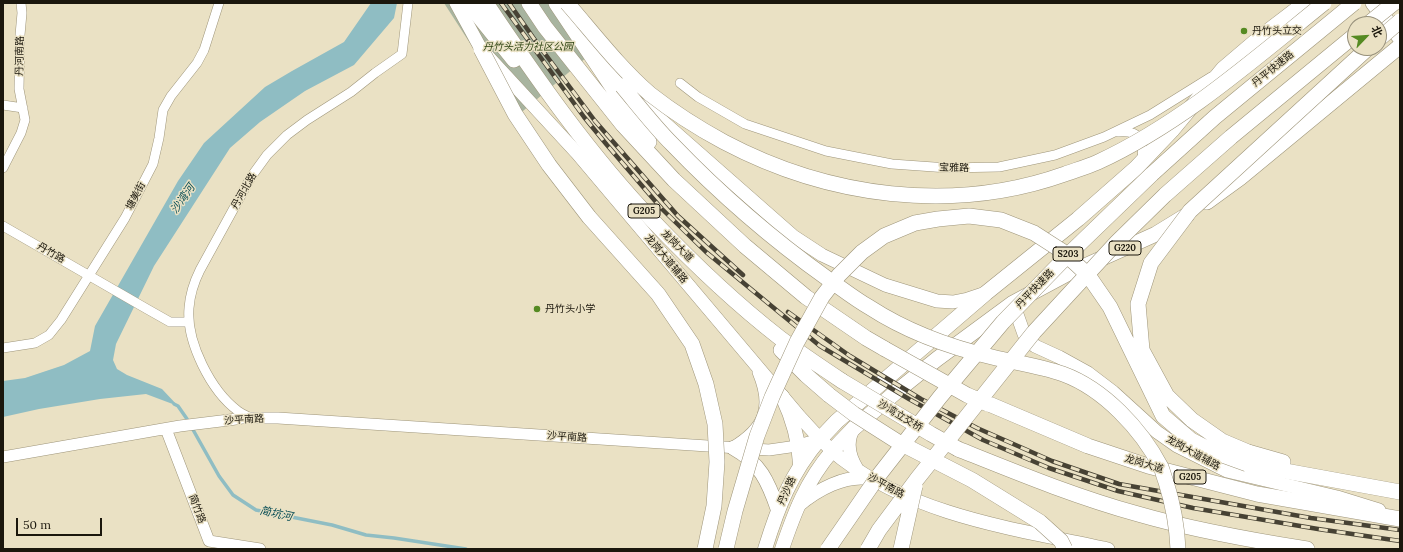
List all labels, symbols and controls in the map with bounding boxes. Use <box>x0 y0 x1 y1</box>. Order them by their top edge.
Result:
north arrow <box>1347 16 1387 56</box>
text: 北 <box>1368 23 1386 39</box>
place label: 丹竹头立交 <box>1252 25 1302 37</box>
marker: 丹竹头立交 <box>1239 26 1249 36</box>
street label: 丹河南路 <box>14 36 26 76</box>
park label: 丹竹头活力社区公园 <box>483 41 573 53</box>
street label: 丹平快速路 <box>1250 49 1296 89</box>
street label: 宝雅路 <box>939 162 969 174</box>
street label: 丹河北路 <box>229 171 259 211</box>
street label: 塘美街 <box>124 180 148 212</box>
water label: 沙湾河 <box>168 182 198 216</box>
road number: G205 <box>628 204 660 218</box>
street label: 龙岗大道 <box>659 228 695 264</box>
street label: 龙岗大道辅路 <box>642 232 690 286</box>
street label: 丹竹路 <box>35 240 67 266</box>
road number: G220 <box>1109 241 1141 255</box>
road number: S203 <box>1053 247 1083 261</box>
street label: 丹平快速路 <box>1013 267 1057 311</box>
place label: 丹竹头小学 <box>545 303 595 315</box>
marker: 丹竹头小学 <box>532 304 542 314</box>
street label: 沙湾立交桥 <box>875 398 925 434</box>
street label: 沙平南路 <box>224 413 264 427</box>
street label: 沙平南路 <box>547 430 587 444</box>
street label: 龙岗大道辅路 <box>1164 433 1222 473</box>
street label: 龙岗大道 <box>1123 452 1165 476</box>
road number: G205 <box>1174 470 1206 484</box>
street label: 沙平南路 <box>866 471 906 501</box>
street label: 丹沙路 <box>775 475 799 507</box>
street label: 简竹路 <box>186 493 208 525</box>
water label: 简坑河 <box>258 504 294 524</box>
scale bar <box>18 510 104 536</box>
text: 50 m <box>23 517 51 532</box>

